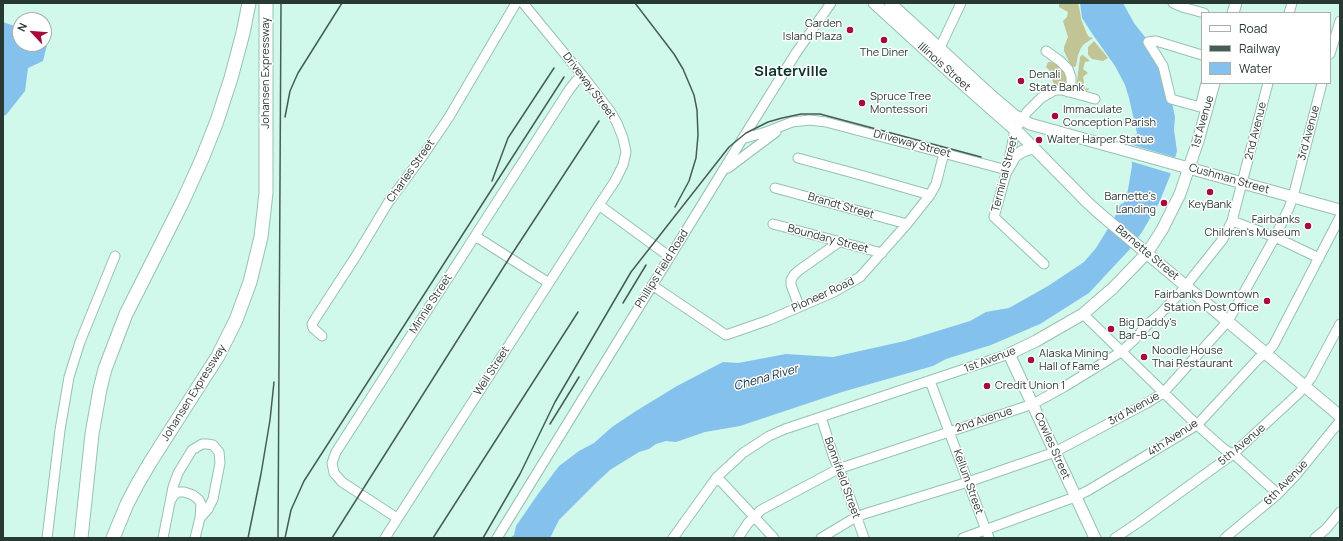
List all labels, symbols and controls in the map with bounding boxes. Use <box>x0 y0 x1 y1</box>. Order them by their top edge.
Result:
north arrow <box>12 12 52 52</box>
legend <box>1201 12 1331 84</box>
street label: Johansen Expressway <box>259 17 273 129</box>
place label: Garden Island Plaza <box>783 17 842 43</box>
text: N <box>13 20 30 34</box>
text: Road <box>1239 20 1267 37</box>
marker: Garden Island Plaza <box>845 25 855 35</box>
marker: The Diner <box>879 35 889 45</box>
street label: Illinois Street <box>915 40 973 94</box>
text: Railway <box>1239 40 1280 57</box>
place label: The Diner <box>860 46 908 60</box>
street label: Driveway Street <box>560 50 618 122</box>
text: Water <box>1239 60 1272 77</box>
district label: Slaterville <box>754 63 828 81</box>
place label: Denali State Bank <box>1029 68 1084 94</box>
marker: Denali State Bank <box>1016 76 1026 86</box>
place label: Spruce Tree Montessori <box>870 90 931 116</box>
street label: 1st Avenue <box>1189 94 1217 150</box>
marker: Spruce Tree Montessori <box>857 98 867 108</box>
street label: 2nd Avenue <box>1242 101 1270 161</box>
place label: Immaculate Conception Parish <box>1063 103 1156 129</box>
street label: 3rd Avenue <box>1295 104 1323 162</box>
marker: Immaculate Conception Parish <box>1050 111 1060 121</box>
street label: Driveway Street <box>872 127 952 161</box>
place label: Walter Harper Statue <box>1047 133 1154 147</box>
street label: Terminal Street <box>989 135 1021 213</box>
marker: Walter Harper Statue <box>1034 135 1044 145</box>
street label: Charles Street <box>384 137 438 205</box>
street label: Cushman Street <box>1187 161 1271 197</box>
marker: KeyBank <box>1205 187 1215 197</box>
street label: Brandt Street <box>806 190 876 222</box>
place label: Barnette's Landing <box>1104 190 1156 216</box>
marker: Barnette's Landing <box>1159 198 1169 208</box>
place label: KeyBank <box>1188 198 1232 212</box>
place label: Fairbanks Children's Museum <box>1204 213 1300 239</box>
marker: Fairbanks Children's Museum <box>1303 221 1313 231</box>
street label: Boundary Street <box>786 222 870 256</box>
street label: Barnette Street <box>1113 223 1181 283</box>
street label: Phillips Field Road <box>633 227 691 311</box>
street label: Minnie Street <box>407 272 455 336</box>
street label: Pioneer Road <box>790 275 856 315</box>
place label: Fairbanks Downtown Station Post Office <box>1154 288 1259 314</box>
marker: Fairbanks Downtown Station Post Office <box>1262 296 1272 306</box>
place label: Big Daddy's Bar-B-Q <box>1119 316 1177 342</box>
marker: Big Daddy's Bar-B-Q <box>1106 324 1116 334</box>
street label: Johansen Expressway <box>159 342 229 444</box>
street label: Well Street <box>471 344 513 398</box>
street label: 1st Avenue <box>962 344 1018 376</box>
place label: Noodle House Thai Restaurant <box>1152 344 1233 370</box>
place label: Alaska Mining Hall of Fame <box>1039 347 1108 373</box>
marker: Noodle House Thai Restaurant <box>1139 352 1149 362</box>
marker: Alaska Mining Hall of Fame <box>1026 355 1036 365</box>
water label: Chena River <box>732 362 800 394</box>
place label: Credit Union 1 <box>995 379 1065 393</box>
marker: Credit Union 1 <box>982 381 992 391</box>
street label: 3rd Avenue <box>1106 390 1162 428</box>
street label: 2nd Avenue <box>954 405 1014 435</box>
street label: Cowles Street <box>1031 410 1073 482</box>
street label: 4th Avenue <box>1145 417 1201 459</box>
street label: 5th Avenue <box>1216 422 1268 468</box>
street label: Bonnifield Street <box>821 436 863 520</box>
street label: Kellum Street <box>950 448 986 516</box>
street label: 6th Avenue <box>1261 458 1311 508</box>

